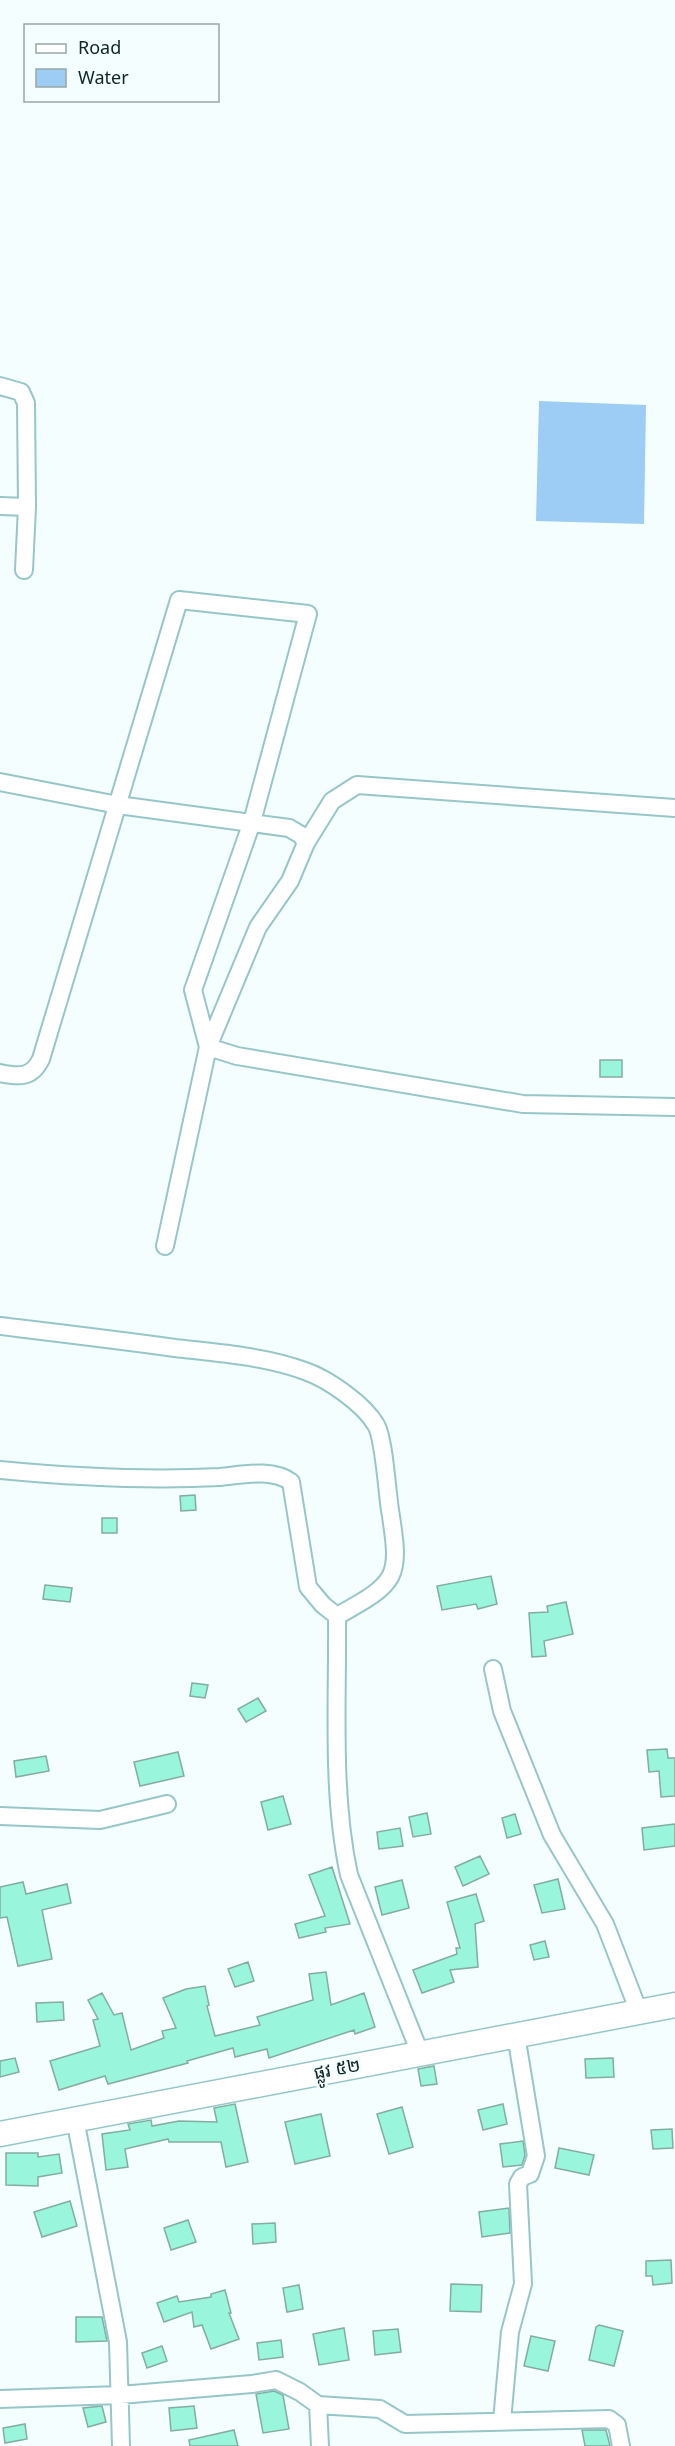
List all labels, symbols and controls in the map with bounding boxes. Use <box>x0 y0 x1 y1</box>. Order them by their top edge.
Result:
legend <box>24 24 219 102</box>
text: Road <box>78 35 121 59</box>
text: Water <box>78 65 129 89</box>
street label: ផ្លូវ ៥២ <box>311 2052 363 2090</box>

